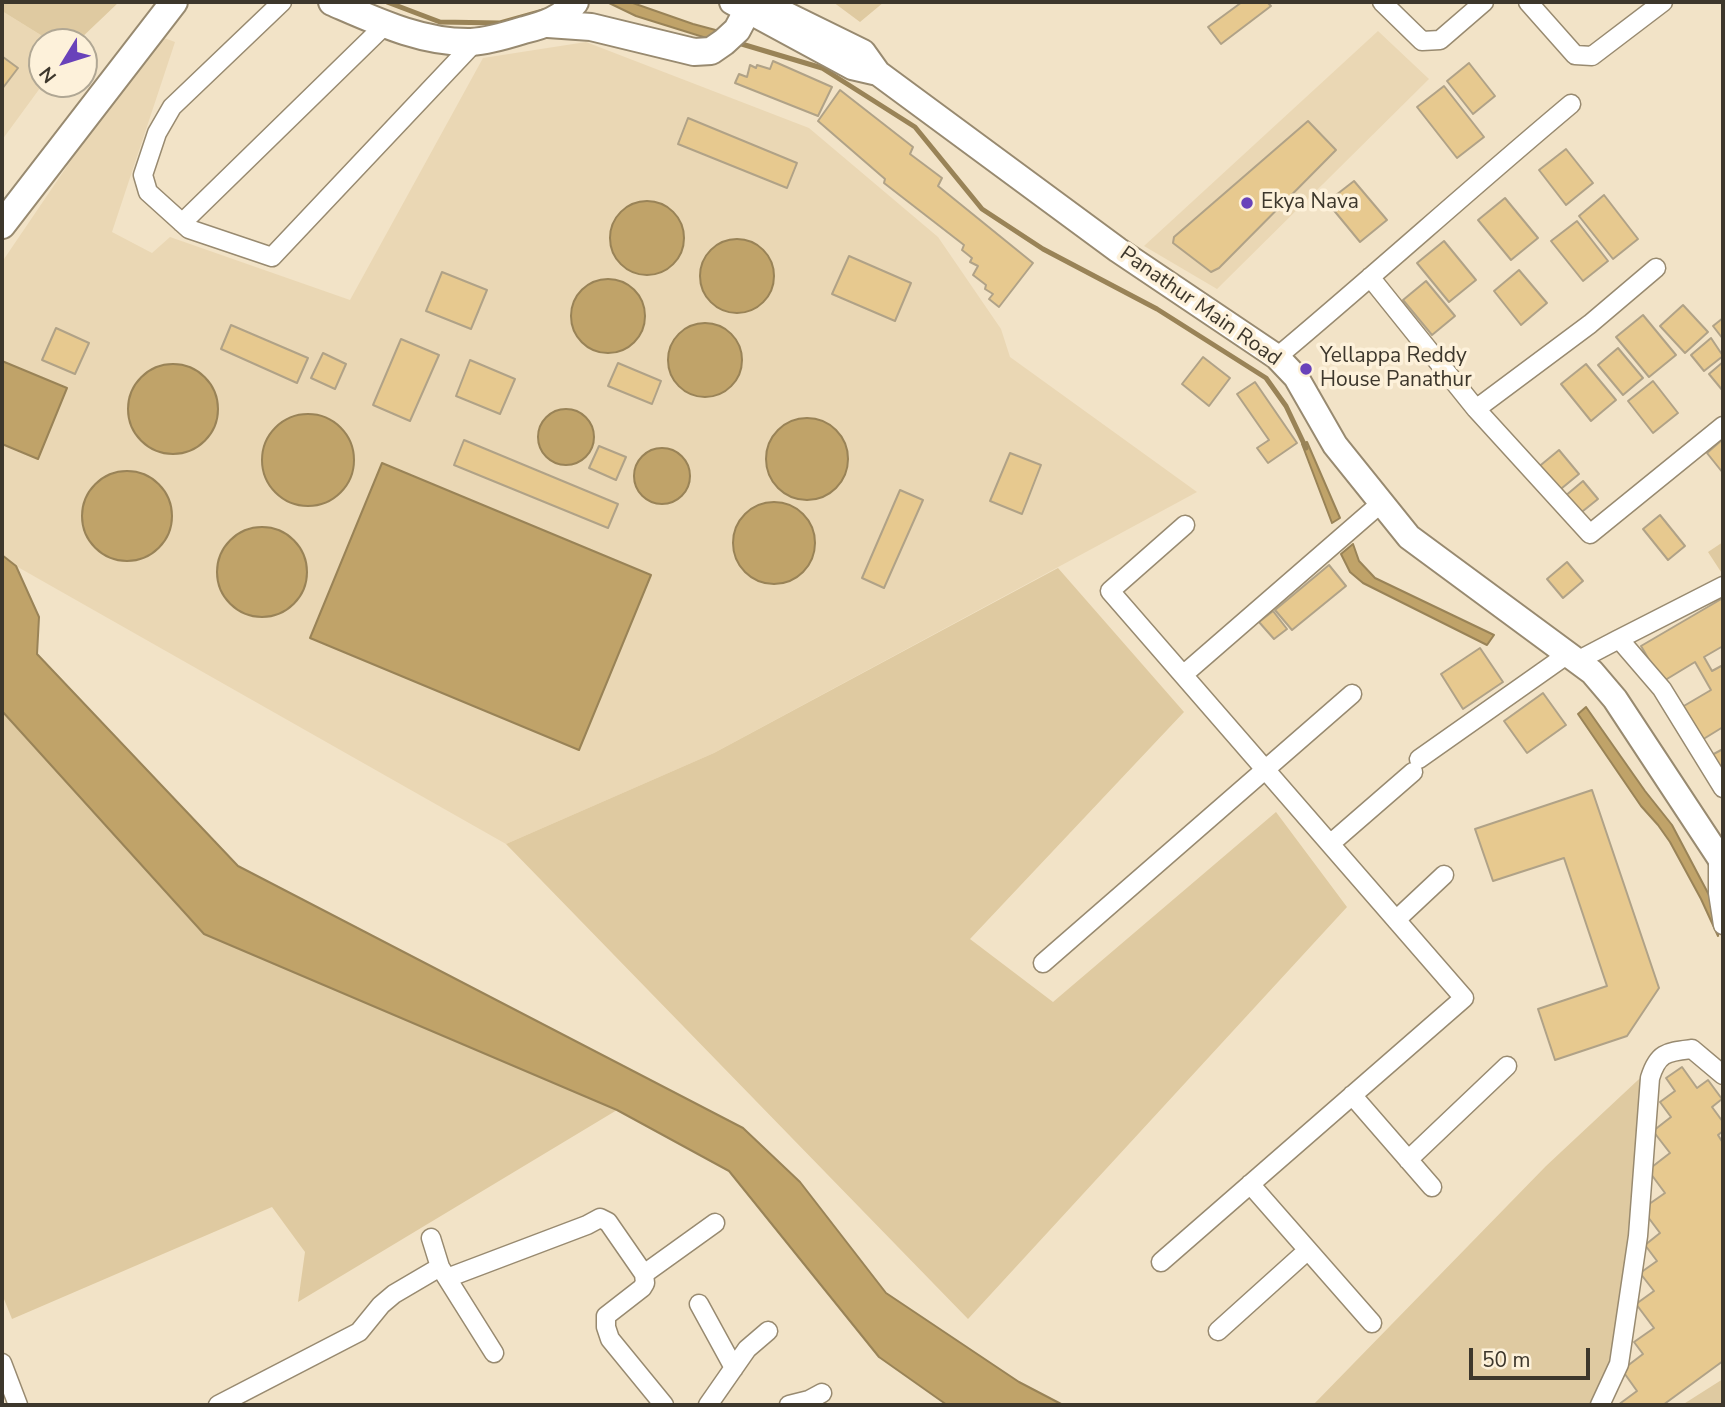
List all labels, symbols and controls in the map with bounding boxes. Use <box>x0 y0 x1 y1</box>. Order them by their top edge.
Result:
north arrow <box>28 28 98 98</box>
text: N <box>33 61 63 88</box>
place label: Ekya Nava <box>1261 190 1359 216</box>
marker: Ekya Nava <box>1239 195 1255 211</box>
street label: Panathur Main Road <box>1115 242 1285 372</box>
place label: Yellappa Reddy House Panathur <box>1320 344 1472 394</box>
marker: Yellappa Reddy House Panathur <box>1298 361 1314 377</box>
scale bar <box>1473 1334 1594 1378</box>
text: 50 m <box>1482 1346 1531 1374</box>

